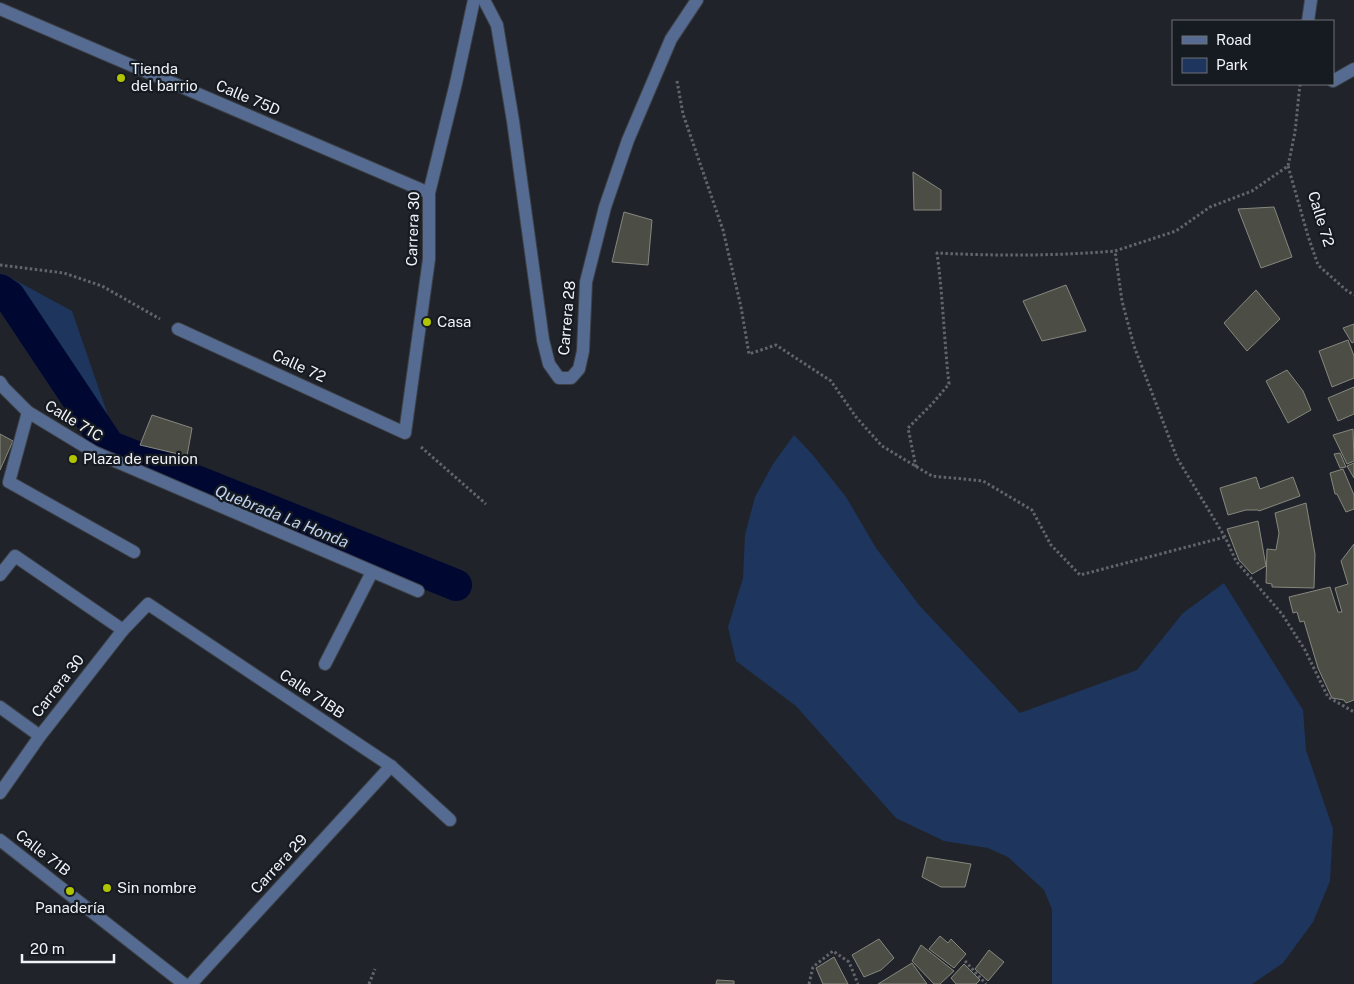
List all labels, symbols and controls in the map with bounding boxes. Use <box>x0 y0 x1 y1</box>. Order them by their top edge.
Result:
legend <box>1172 20 1334 85</box>
text: Road <box>1216 31 1252 48</box>
text: Park <box>1216 56 1248 73</box>
place label: Tienda del barrio <box>131 60 198 94</box>
marker: Tienda del barrio <box>115 72 127 84</box>
street label: Calle 75D <box>214 76 283 119</box>
street label: Calle 72 <box>1305 189 1338 249</box>
street label: Carrera 30 <box>403 191 422 267</box>
street label: Carrera 28 <box>555 280 578 356</box>
place label: Casa <box>437 313 471 330</box>
marker: Casa <box>421 316 433 328</box>
street label: Calle 72 <box>270 346 329 385</box>
street label: Calle 71C <box>42 397 106 445</box>
place label: Plaza de reunion <box>83 450 198 467</box>
marker: Plaza de reunion <box>67 453 79 465</box>
water label: Quebrada La Honda <box>212 481 351 552</box>
street label: Carrera 30 <box>28 651 87 720</box>
street label: Calle 71BB <box>277 666 348 722</box>
street label: Calle 71B <box>13 826 74 879</box>
street label: Carrera 29 <box>247 831 310 897</box>
place label: Sin nombre <box>117 879 196 896</box>
marker: Sin nombre <box>101 882 113 894</box>
marker: Panadería <box>64 885 76 897</box>
place label: Panadería <box>35 899 105 916</box>
scale bar <box>22 932 115 964</box>
text: 20 m <box>30 940 65 957</box>

